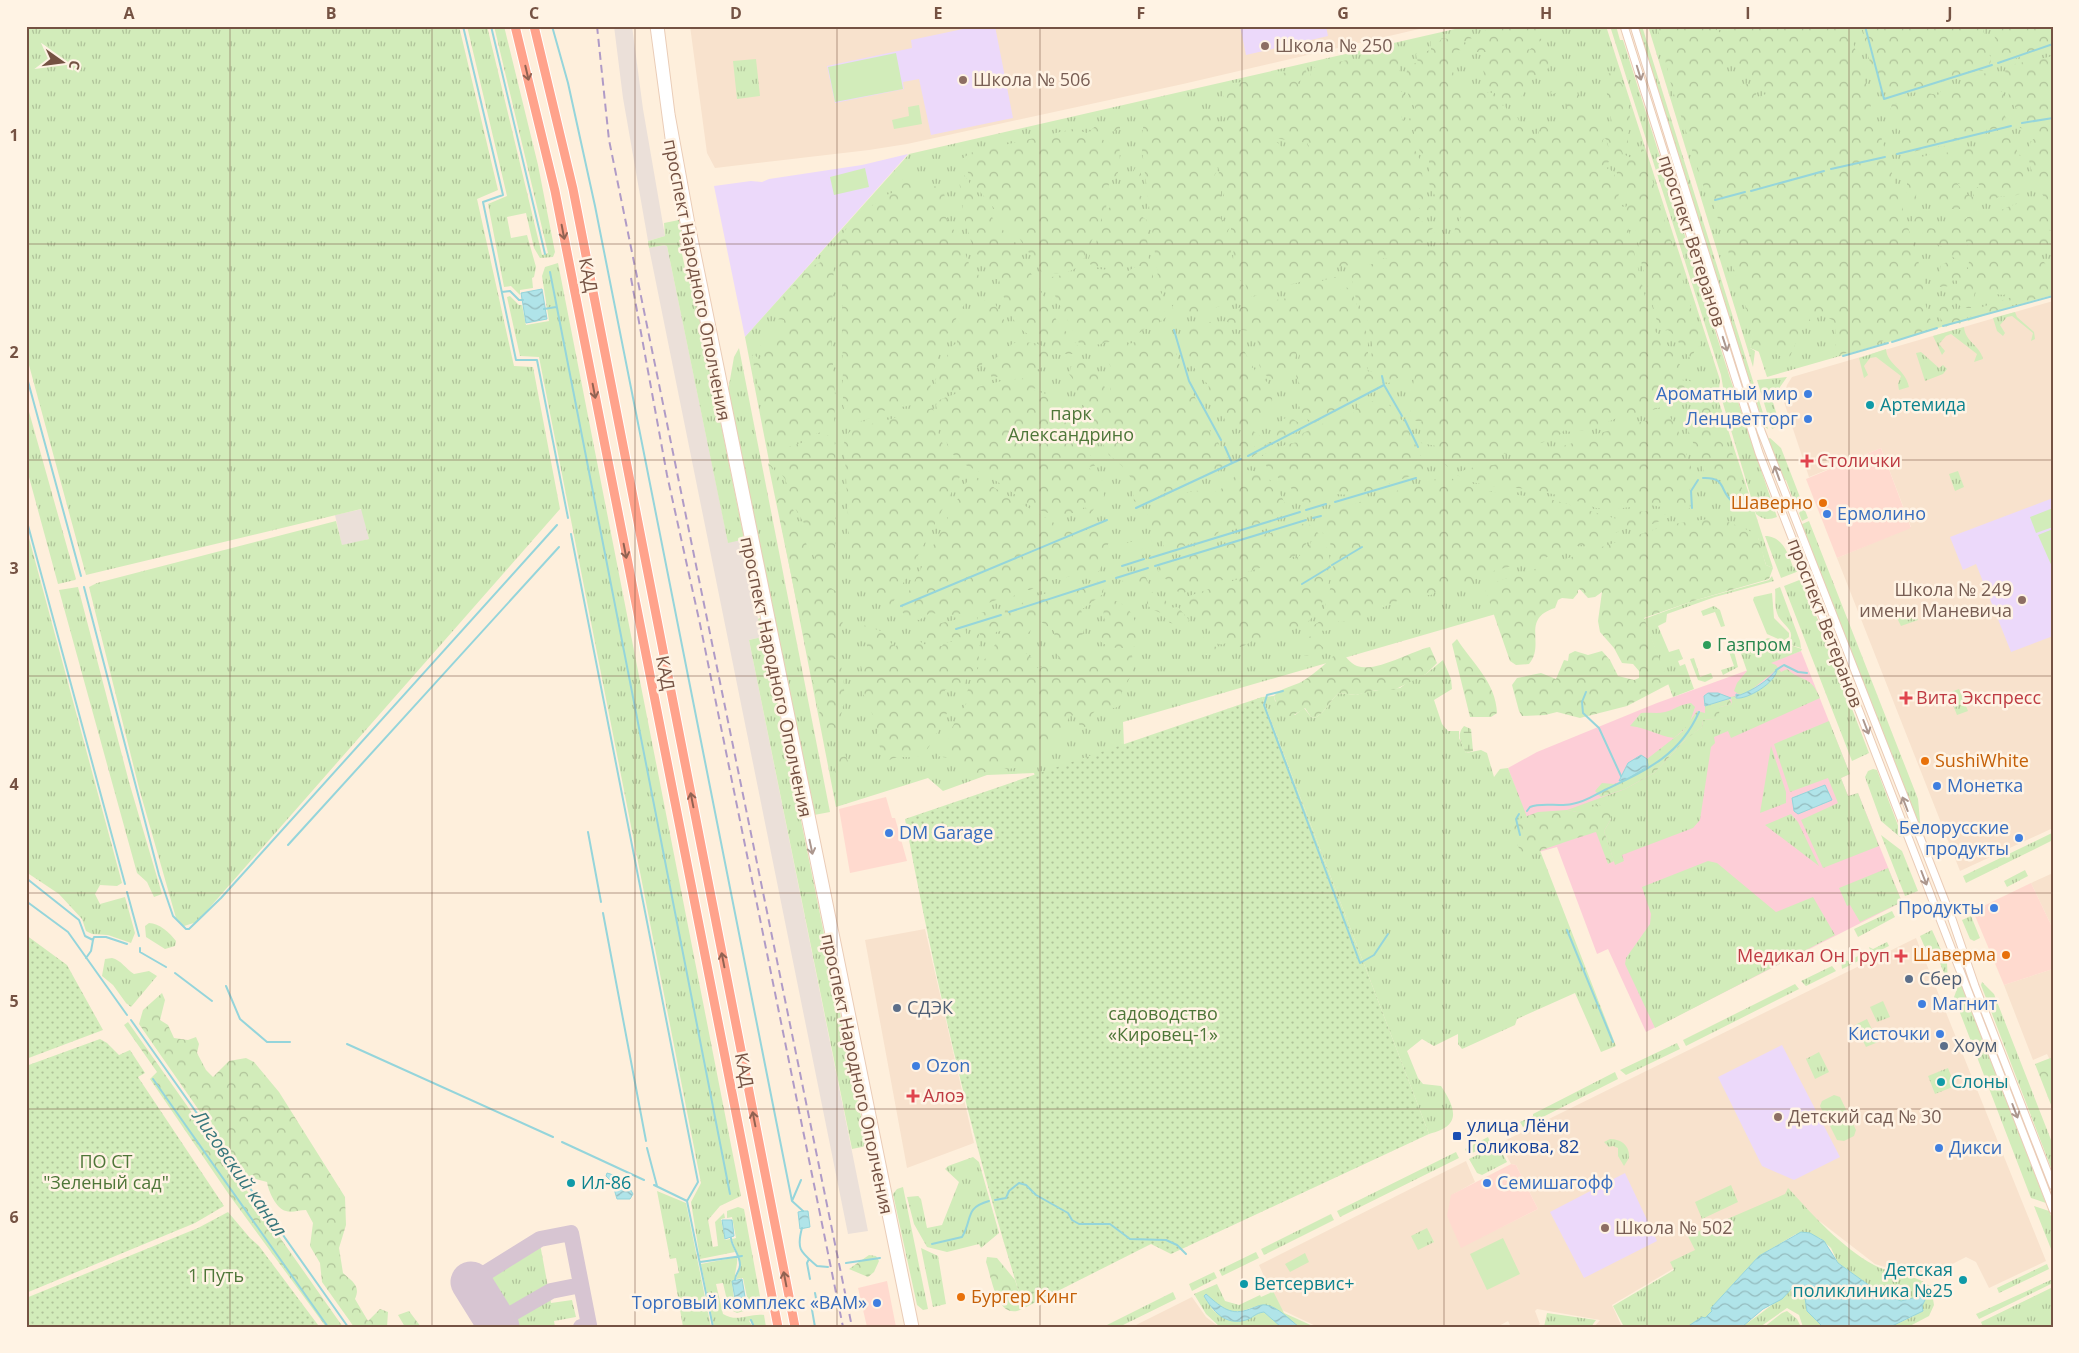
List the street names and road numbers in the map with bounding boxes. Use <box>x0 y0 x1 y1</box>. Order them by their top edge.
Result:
street label: проспект Народного Ополчения <box>659 137 737 423</box>
street label: проспект Ветеранов <box>1654 152 1732 330</box>
street label: КАД <box>574 255 604 294</box>
street label: проспект Народного Ополчения <box>735 534 818 819</box>
street label: проспект Ветеранов <box>1783 535 1869 711</box>
street label: КАД <box>651 653 681 692</box>
street label: проспект Народного Ополчения <box>816 931 899 1216</box>
street label: КАД <box>730 1050 760 1089</box>

